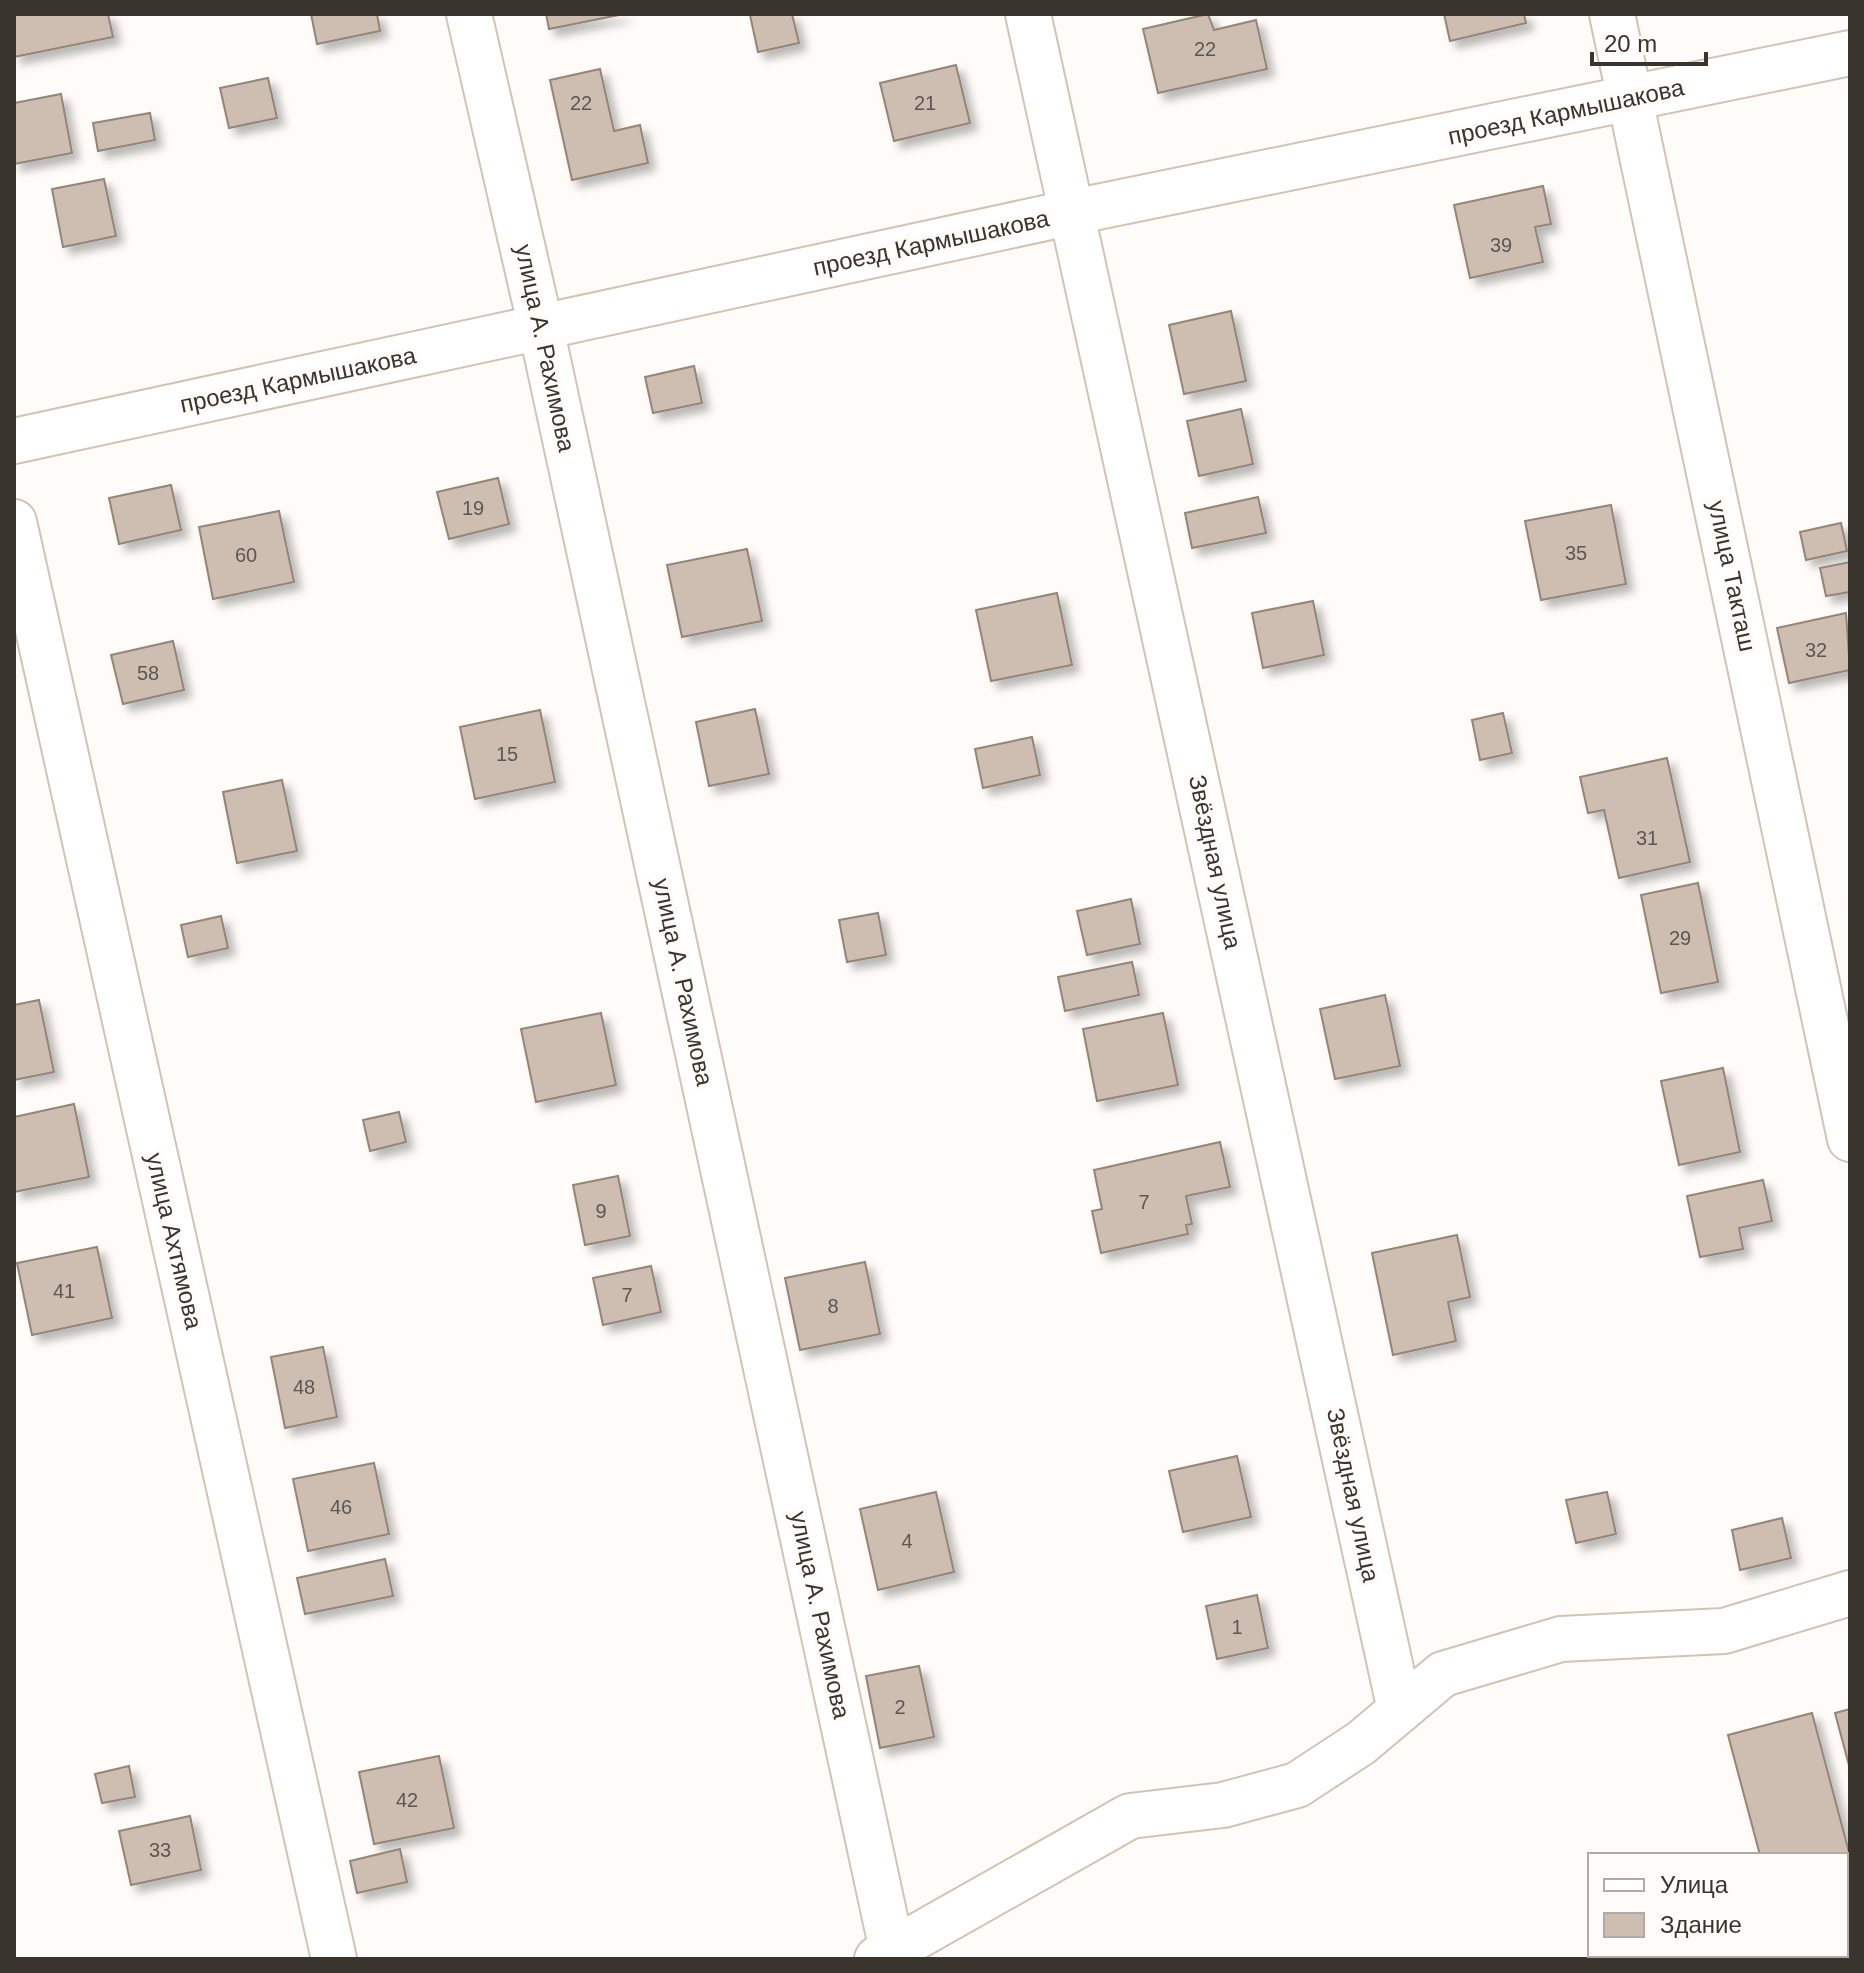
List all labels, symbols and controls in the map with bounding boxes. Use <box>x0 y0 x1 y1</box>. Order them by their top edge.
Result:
scale bar <box>1592 16 1706 66</box>
text: 20 m <box>1604 30 1657 57</box>
house number: 22 <box>1194 38 1216 60</box>
street label: проезд Кармышакова <box>1445 73 1687 150</box>
house number: 22 <box>570 92 592 114</box>
house number: 21 <box>914 92 936 114</box>
street label: проезд Кармышакова <box>810 204 1052 281</box>
house number: 39 <box>1490 234 1512 256</box>
street label: улица А. Рахимова <box>510 242 581 455</box>
street label: проезд Кармышакова <box>177 341 419 418</box>
house number: 19 <box>462 497 484 519</box>
street label: улица Такташ <box>1703 498 1762 654</box>
house number: 35 <box>1565 542 1587 564</box>
house number: 60 <box>235 544 257 566</box>
house number: 32 <box>1805 639 1827 661</box>
house number: 58 <box>137 662 159 684</box>
house number: 15 <box>496 743 518 765</box>
street label: Звёздная улица <box>1184 772 1247 952</box>
house number: 31 <box>1636 827 1658 849</box>
street label: улица А. Рахимова <box>648 876 719 1089</box>
house number: 29 <box>1669 927 1691 949</box>
street label: улица Ахтямова <box>141 1150 208 1332</box>
house number: 7 <box>1138 1191 1150 1213</box>
house number: 9 <box>595 1200 607 1222</box>
house number: 41 <box>53 1280 75 1302</box>
house number: 7 <box>621 1284 633 1306</box>
house number: 8 <box>827 1295 839 1317</box>
house number: 48 <box>293 1376 315 1398</box>
street label: Звёздная улица <box>1322 1405 1385 1585</box>
house number: 46 <box>330 1496 352 1518</box>
street label: улица А. Рахимова <box>785 1509 856 1722</box>
house number: 4 <box>901 1530 913 1552</box>
house number: 1 <box>1231 1616 1243 1638</box>
house number: 2 <box>894 1696 906 1718</box>
house number: 42 <box>396 1789 418 1811</box>
house number: 33 <box>149 1839 171 1861</box>
legend <box>1588 1853 1848 1957</box>
text: Улица <box>1660 1871 1729 1898</box>
text: Здание <box>1660 1911 1742 1938</box>

